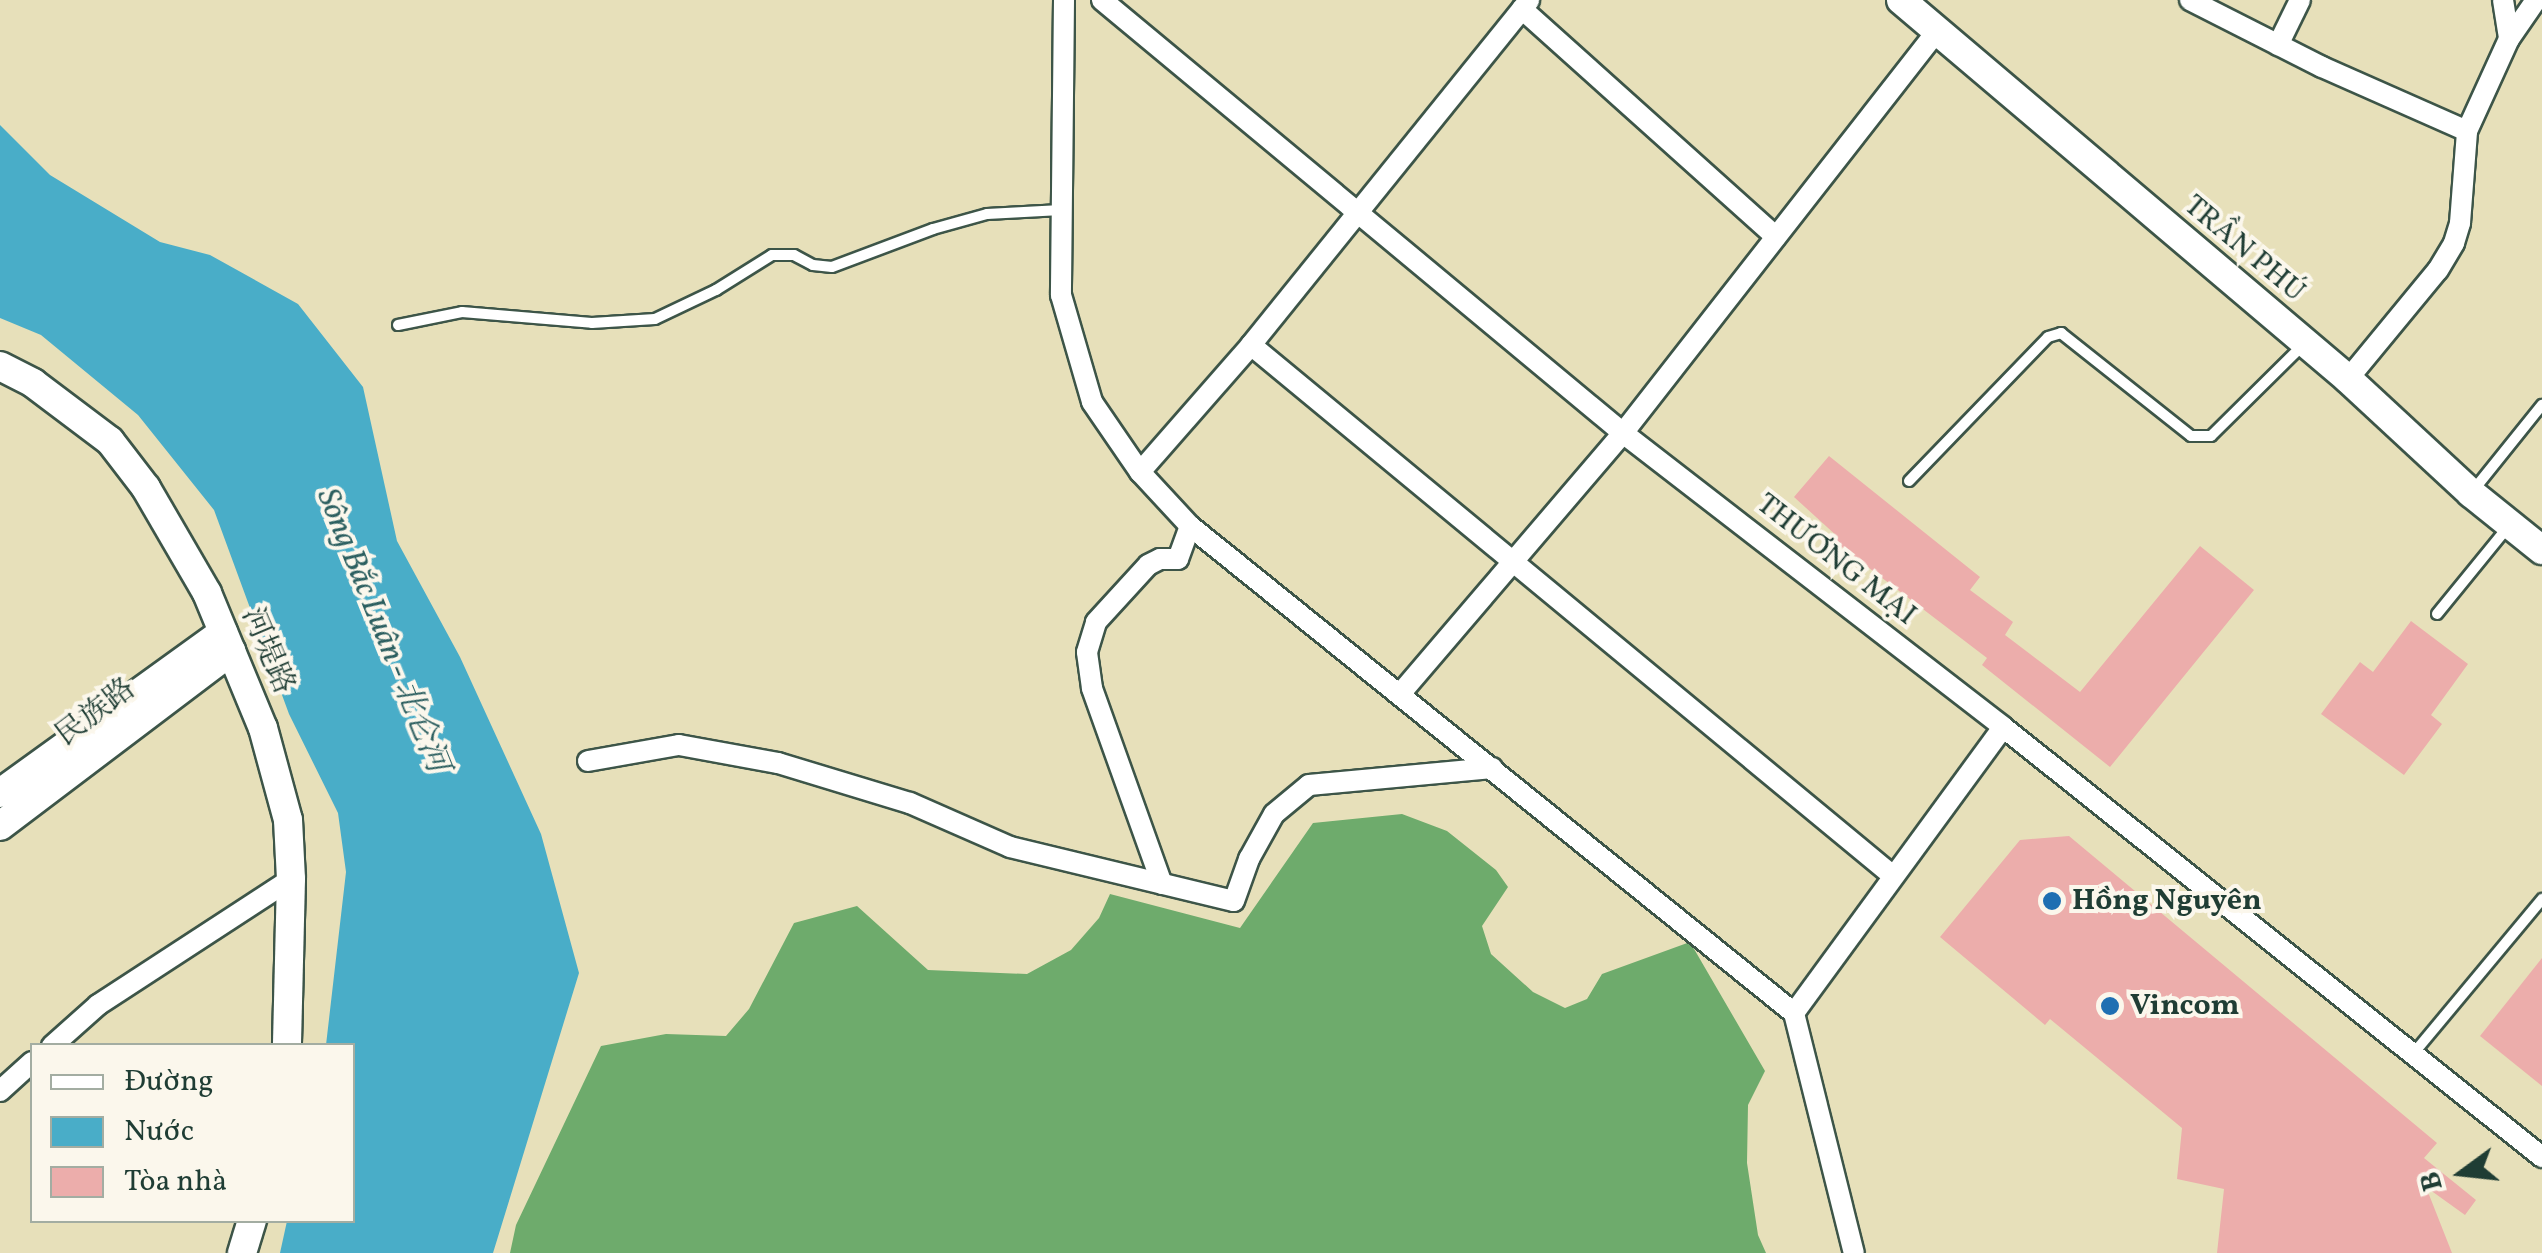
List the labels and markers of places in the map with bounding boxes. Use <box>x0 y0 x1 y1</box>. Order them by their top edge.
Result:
place label: Hồng Nguyên <box>2072 883 2262 919</box>
marker: Hồng Nguyên <box>2041 890 2063 912</box>
place label: Vincom <box>2130 988 2239 1024</box>
marker: Vincom <box>2099 995 2121 1017</box>

